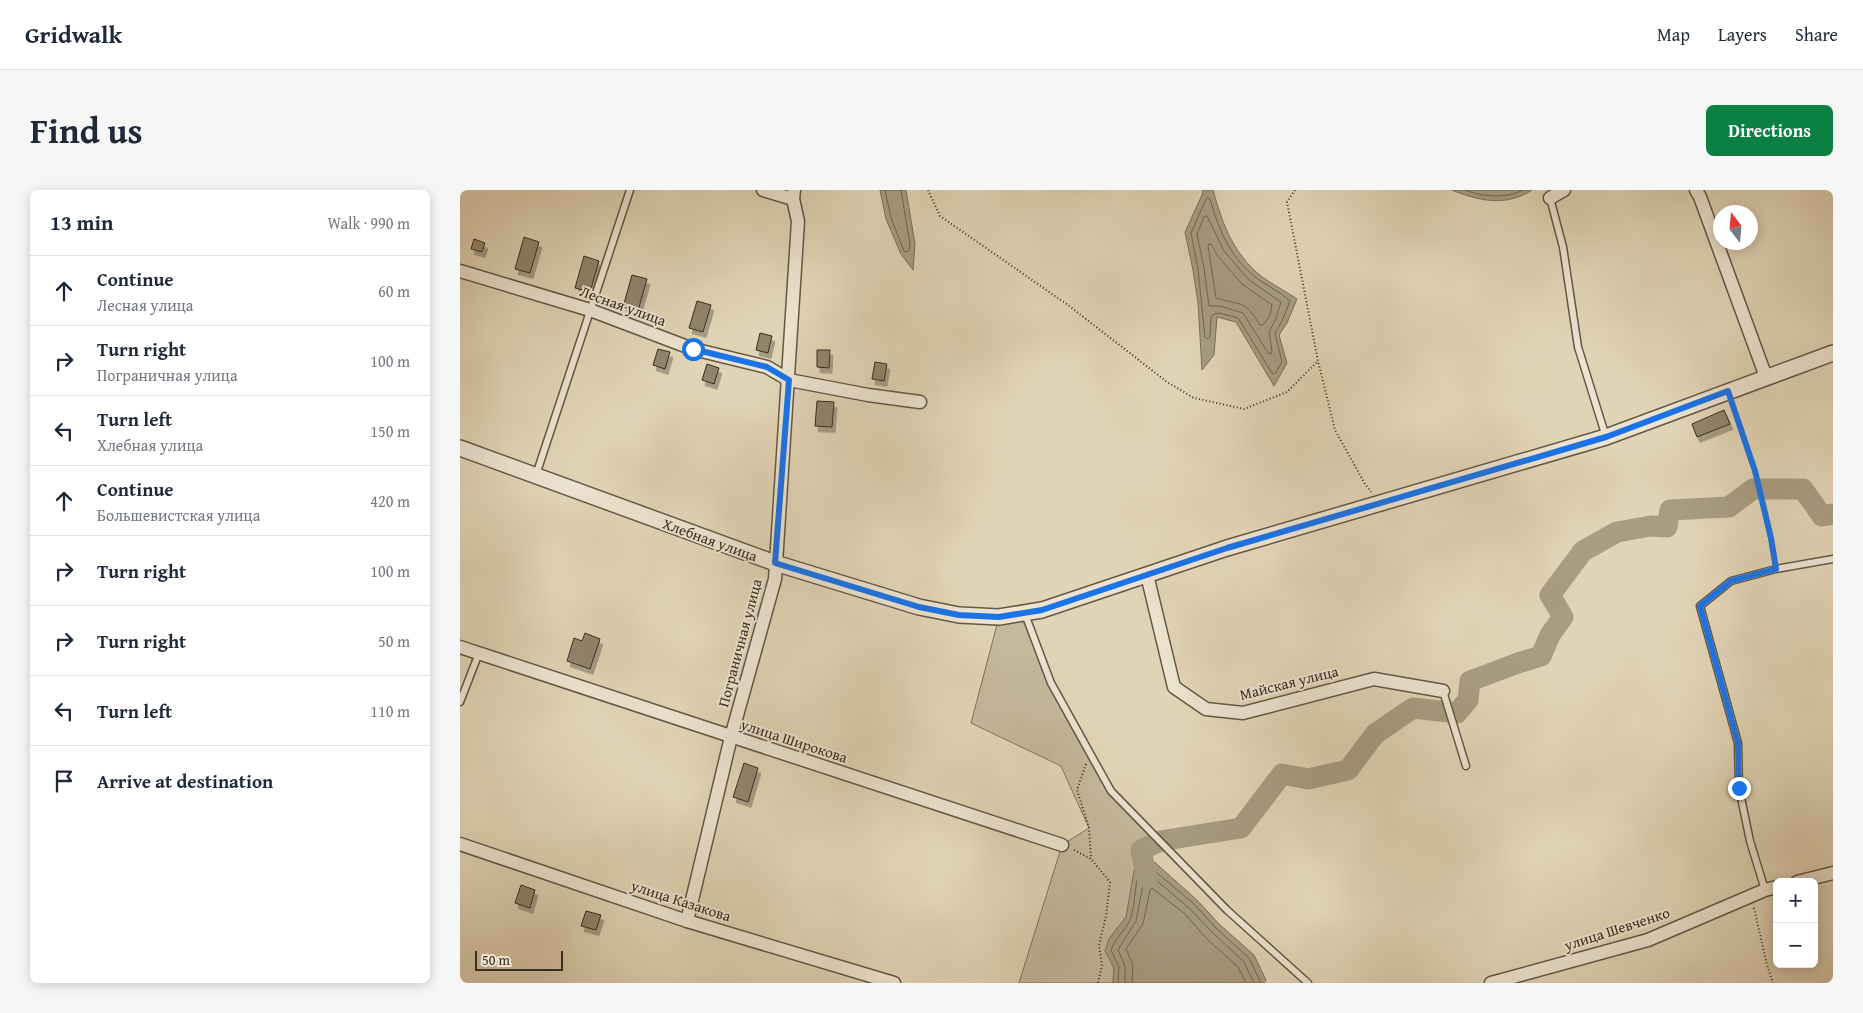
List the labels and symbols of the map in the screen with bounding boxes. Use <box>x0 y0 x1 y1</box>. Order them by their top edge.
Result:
north arrow <box>1713 205 1758 250</box>
street label: Лесная улица <box>577 280 670 331</box>
route start <box>682 338 705 361</box>
street label: Хлебная улица <box>660 513 761 567</box>
street label: Пограничная улица <box>712 576 767 709</box>
street label: Майская улица <box>1237 660 1341 705</box>
street label: улица Широкова <box>737 713 851 768</box>
route end <box>1728 777 1751 800</box>
street label: улица Казакова <box>628 874 735 927</box>
street label: улица Шевченко <box>1560 901 1673 956</box>
scale bar <box>475 948 562 971</box>

